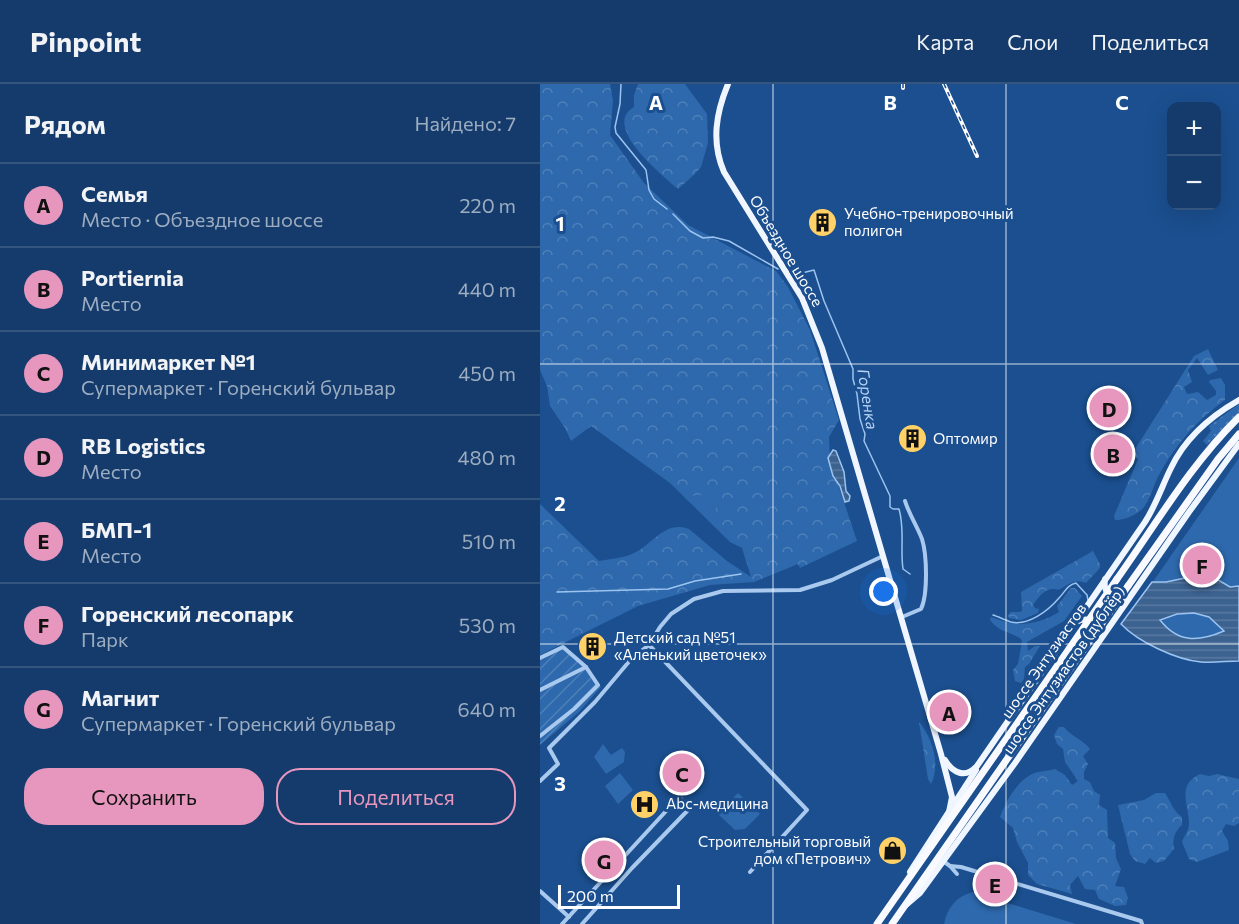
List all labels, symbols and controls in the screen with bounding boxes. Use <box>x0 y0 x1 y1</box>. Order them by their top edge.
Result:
text: Pinpoint <box>30 24 141 58</box>
text: Карта <box>916 29 974 54</box>
text: Слои <box>1007 29 1058 54</box>
text: Поделиться <box>1091 29 1209 54</box>
text: A <box>649 90 663 114</box>
text: B <box>883 90 897 114</box>
text: C <box>1115 90 1129 114</box>
map controls <box>1167 102 1221 210</box>
button: + <box>1167 102 1221 156</box>
text: Рядом <box>24 108 106 139</box>
text: Найдено: 7 <box>414 111 516 135</box>
button: − <box>1167 156 1221 210</box>
text: Семья <box>81 180 148 207</box>
street label: Объездное шоссе <box>746 191 827 310</box>
text: A <box>36 193 51 217</box>
text: 220 m <box>460 193 516 217</box>
place label: Учебно-тренировочный полигон <box>844 204 1014 239</box>
text: Место · Объездное шоссе <box>81 207 323 231</box>
building icon: Учебно-тренировочный полигон <box>807 207 839 239</box>
text: 1 <box>555 211 565 235</box>
text: Portiernia <box>81 264 184 291</box>
text: B <box>37 277 50 301</box>
text: 440 m <box>458 277 516 301</box>
text: Место <box>81 291 142 315</box>
text: Минимаркет №1 <box>81 348 256 375</box>
text: C <box>37 361 50 385</box>
text: 450 m <box>458 361 516 385</box>
water label: Горенка <box>854 367 883 431</box>
text: Супермаркет · Горенский бульвар <box>81 375 396 399</box>
pin: D <box>1090 386 1128 430</box>
building icon: Оптомир <box>896 423 928 455</box>
place label: Оптомир <box>933 429 998 447</box>
text: RB Logistics <box>81 432 206 459</box>
pin: B <box>1094 432 1132 476</box>
text: D <box>36 445 51 469</box>
text: 480 m <box>458 445 516 469</box>
text: Место <box>81 459 142 483</box>
text: 2 <box>554 491 566 515</box>
text: БМП-1 <box>81 516 152 543</box>
text: E <box>38 529 49 553</box>
text: 510 m <box>462 529 516 553</box>
pin: F <box>1182 542 1222 588</box>
text: Место <box>81 543 142 567</box>
your location <box>869 577 898 606</box>
street label: шоссе Энтузиастов (дублёр) <box>998 582 1128 757</box>
text: Горенский лесопарк <box>81 600 294 627</box>
street label: шоссе Энтузиастов <box>997 600 1089 721</box>
text: F <box>38 613 49 637</box>
text: 530 m <box>459 613 516 637</box>
text: Парк <box>81 627 129 651</box>
place label: Детский сад №51 «Аленький цветочек» <box>614 628 767 663</box>
building icon: Детский сад №51 «Аленький цветочек» <box>577 631 609 663</box>
text: Магнит <box>81 684 159 711</box>
pin: A <box>930 690 968 734</box>
text: G <box>36 697 51 721</box>
text: 640 m <box>458 697 516 721</box>
text: Супермаркет · Горенский бульвар <box>81 711 396 735</box>
pin: C <box>662 750 702 796</box>
button: Сохранить <box>24 768 264 825</box>
button: Поделиться <box>276 768 516 825</box>
text: 3 <box>554 771 566 795</box>
hospital icon: Abc-медицина <box>629 788 661 820</box>
place label: Abc-медицина <box>666 794 769 812</box>
place label: Строительный торговый дом «Петрович» <box>698 832 871 867</box>
shop icon: Строительный торговый дом «Петрович» <box>876 835 908 867</box>
pin: G <box>584 838 624 882</box>
pin: E <box>976 862 1014 906</box>
scale bar <box>558 882 680 910</box>
text: 200 m <box>567 886 614 905</box>

